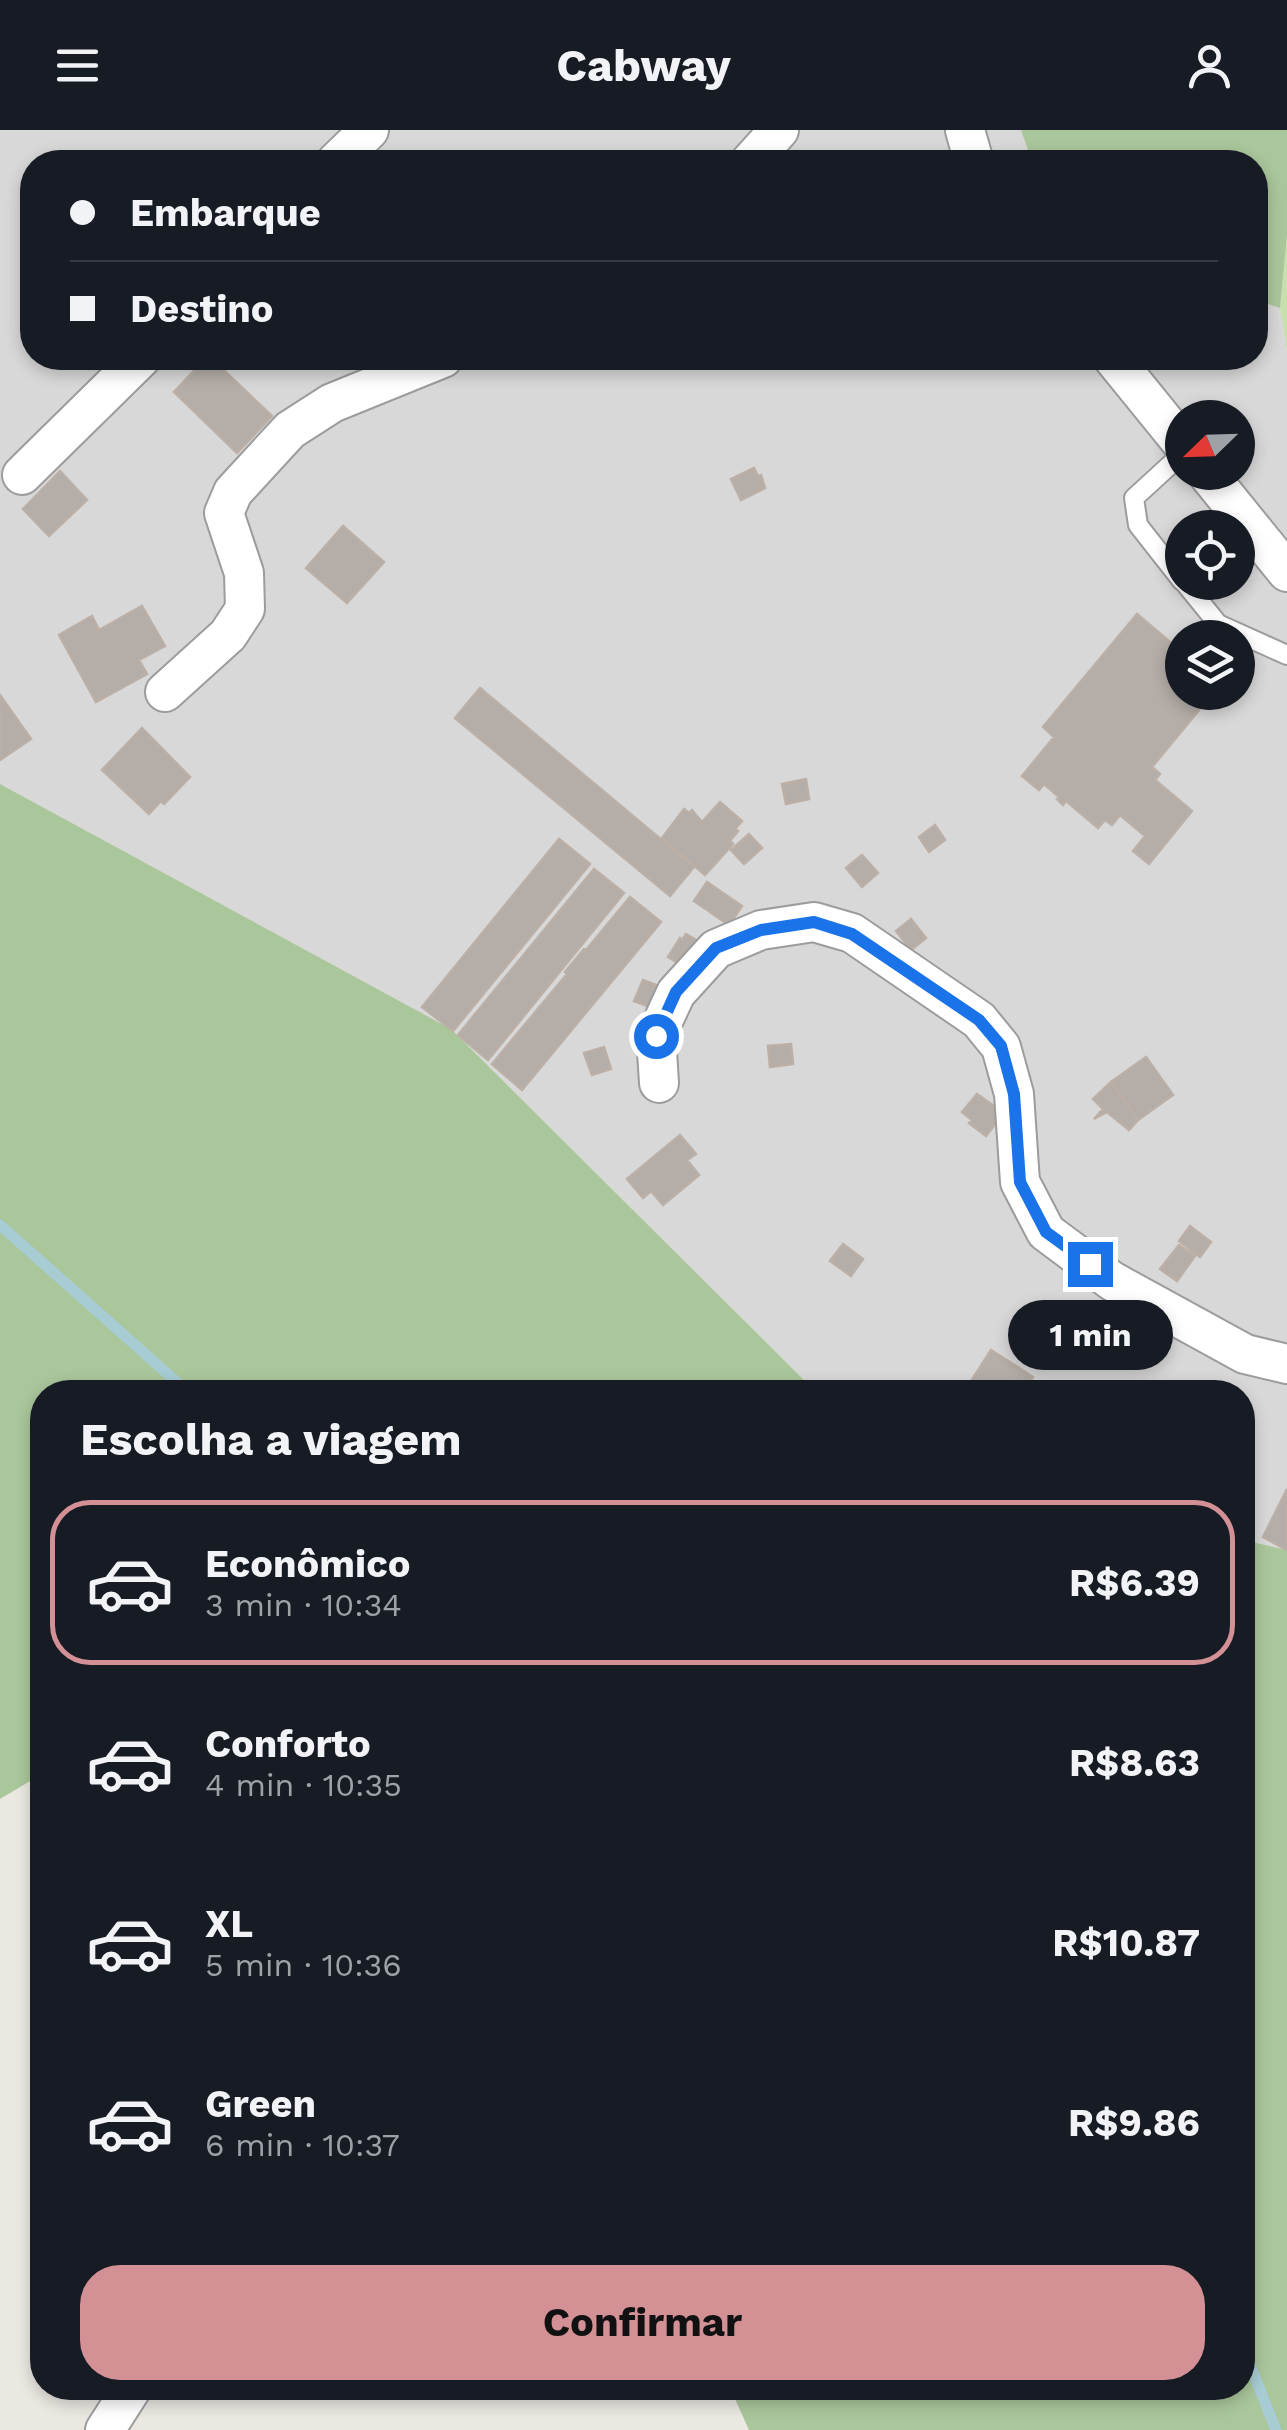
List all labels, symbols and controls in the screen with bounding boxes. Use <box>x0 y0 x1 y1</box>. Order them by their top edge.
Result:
icon: menu <box>50 38 105 93</box>
icon: person <box>1182 38 1237 93</box>
text: Cabway <box>556 39 731 92</box>
text: Embarque <box>130 191 321 235</box>
text: Destino <box>130 287 274 331</box>
north arrow <box>1165 400 1255 490</box>
map controls <box>1165 400 1255 710</box>
button: locate <box>1165 510 1255 600</box>
button: layers <box>1165 620 1255 710</box>
route start <box>634 1014 679 1059</box>
route end <box>1068 1242 1113 1287</box>
callout: 1 min <box>1008 1299 1172 1369</box>
text: 1 min <box>1049 1316 1132 1354</box>
text: Escolha a viagem <box>80 1413 462 1466</box>
icon: car <box>85 1538 175 1628</box>
text: Econômico <box>205 1542 410 1586</box>
text: R$6.39 <box>1069 1561 1200 1605</box>
text: 3 min · 10:34 <box>205 1586 402 1624</box>
icon: car <box>85 1718 175 1808</box>
text: Conforto <box>205 1722 371 1766</box>
text: R$8.63 <box>1069 1741 1200 1785</box>
text: 4 min · 10:35 <box>205 1766 402 1804</box>
icon: car <box>85 1898 175 1988</box>
text: XL <box>205 1902 253 1946</box>
text: R$10.87 <box>1052 1921 1200 1965</box>
text: 5 min · 10:36 <box>205 1946 402 1984</box>
icon: car <box>85 2078 175 2168</box>
text: Green <box>205 2082 316 2126</box>
text: R$9.86 <box>1068 2101 1200 2145</box>
text: 6 min · 10:37 <box>205 2126 400 2164</box>
button: Confirmar <box>80 2265 1205 2380</box>

